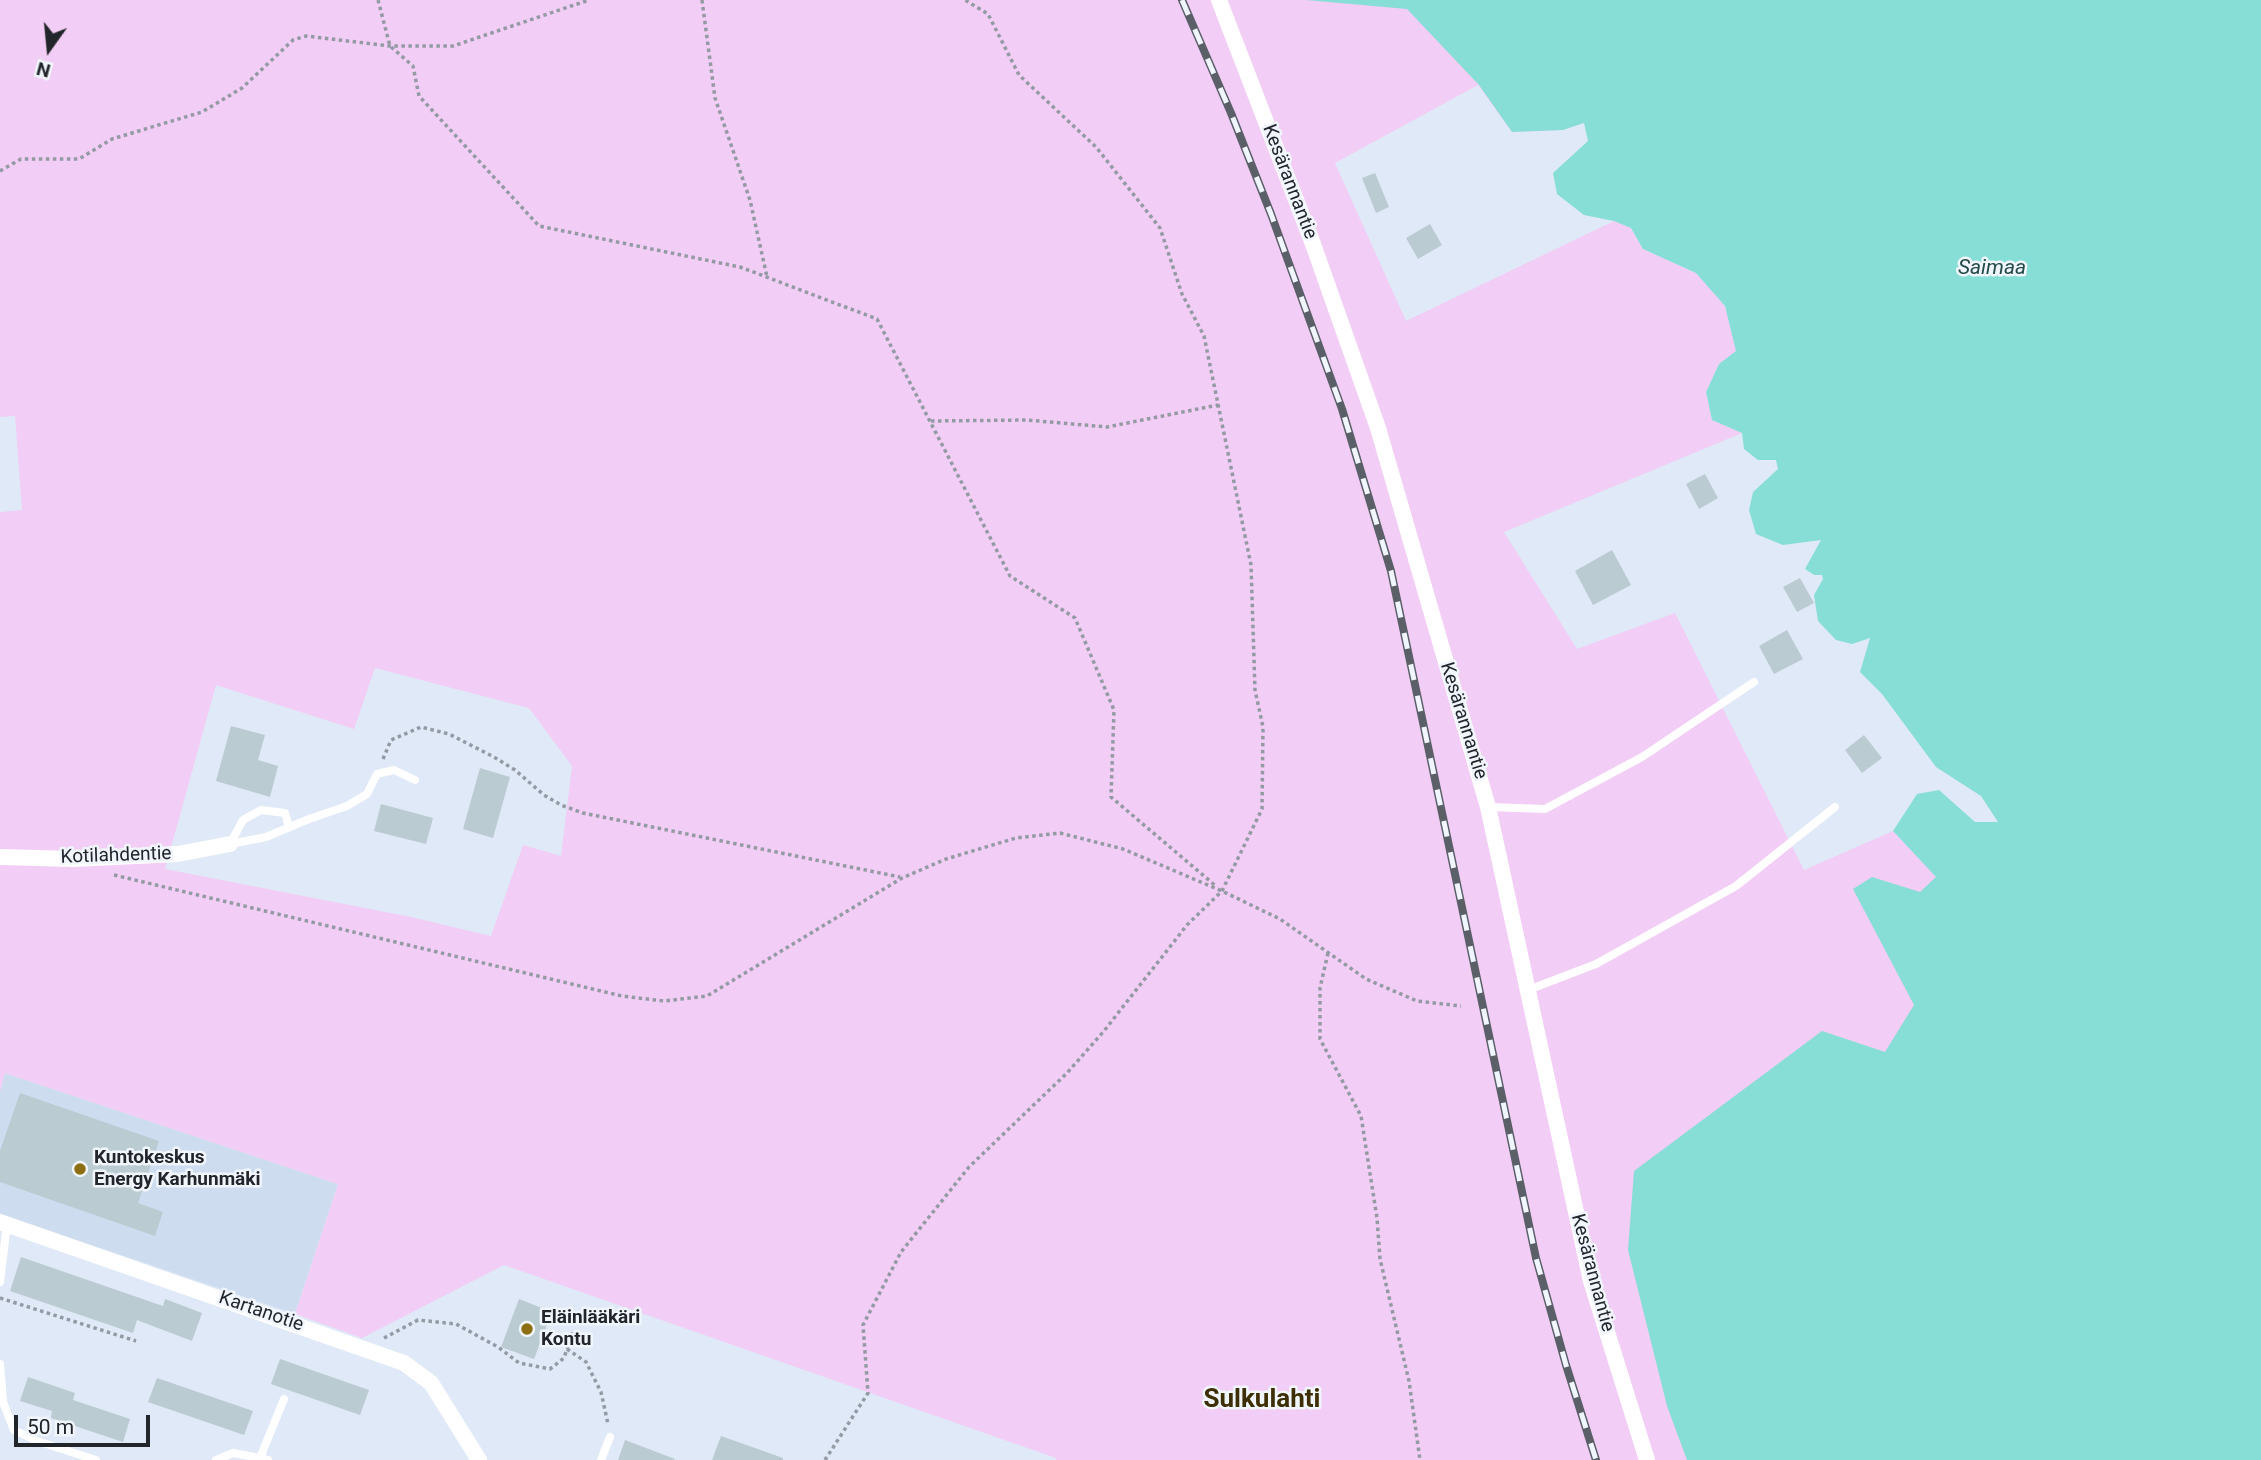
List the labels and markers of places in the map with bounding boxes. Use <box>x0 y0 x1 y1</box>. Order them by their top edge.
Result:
place label: Kuntokeskus Energy Karhunmäki <box>94 1147 260 1191</box>
marker: Kuntokeskus Energy Karhunmäki <box>72 1161 88 1177</box>
place label: Eläinlääkäri Kontu <box>541 1307 640 1351</box>
marker: Eläinlääkäri Kontu <box>519 1321 535 1337</box>

